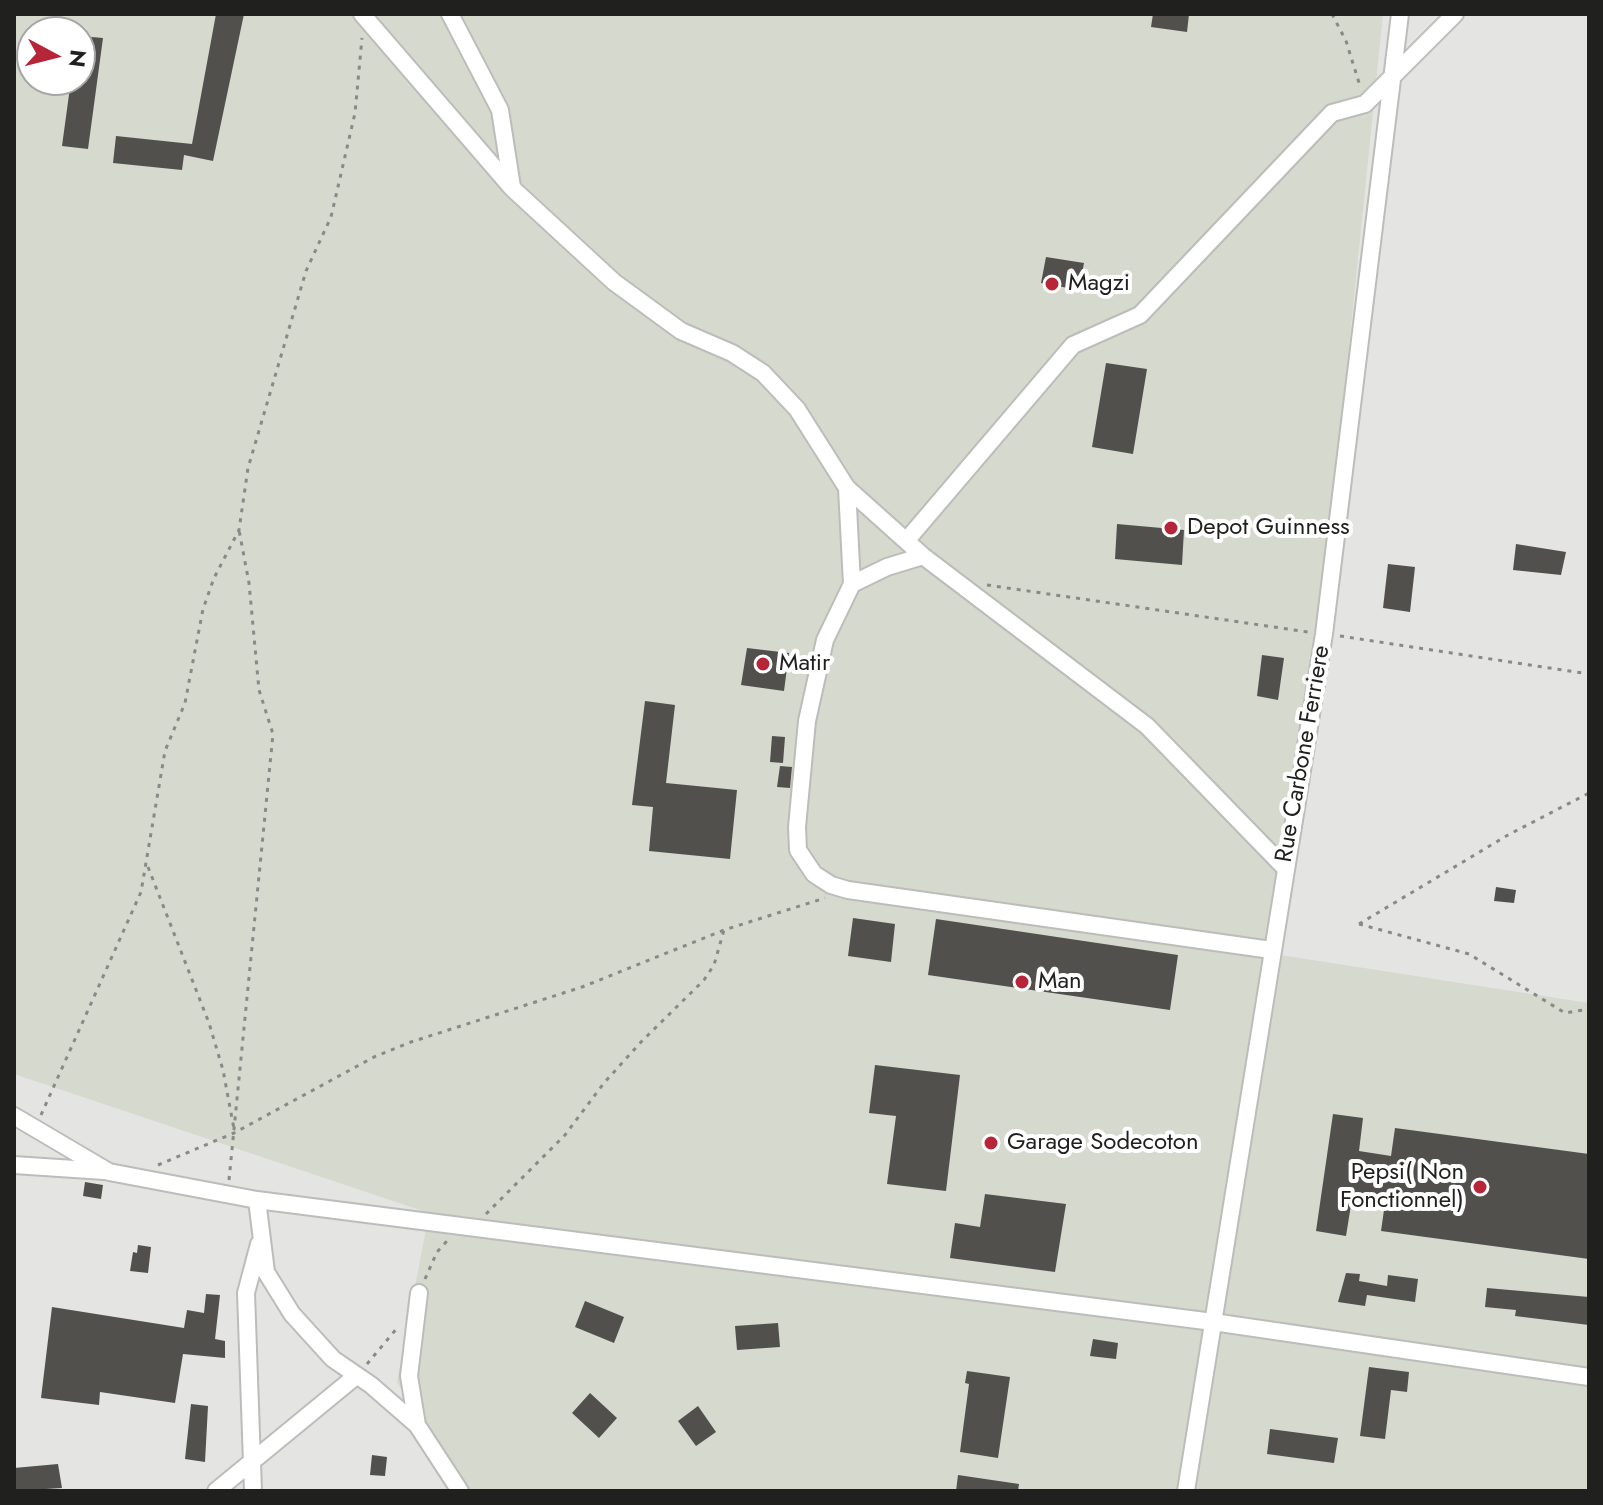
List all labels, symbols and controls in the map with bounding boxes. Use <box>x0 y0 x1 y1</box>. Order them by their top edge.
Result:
north arrow <box>16 16 96 96</box>
text: N <box>61 48 95 69</box>
place label: Magzi <box>1068 270 1130 298</box>
marker: Magzi <box>1043 275 1061 293</box>
place label: Depot Guinness <box>1187 514 1350 542</box>
marker: Depot Guinness <box>1162 519 1180 537</box>
street label: Rue Carbone Ferriere <box>1271 643 1337 865</box>
place label: Matir <box>779 650 830 678</box>
marker: Matir <box>754 655 772 673</box>
place label: Man <box>1038 968 1082 996</box>
marker: Man <box>1013 973 1031 991</box>
place label: Garage Sodecoton <box>1007 1129 1198 1157</box>
marker: Garage Sodecoton <box>982 1134 1000 1152</box>
place label: Pepsi( Non Fonctionnel) <box>1340 1159 1464 1215</box>
marker: Pepsi( Non Fonctionnel) <box>1471 1178 1489 1196</box>

